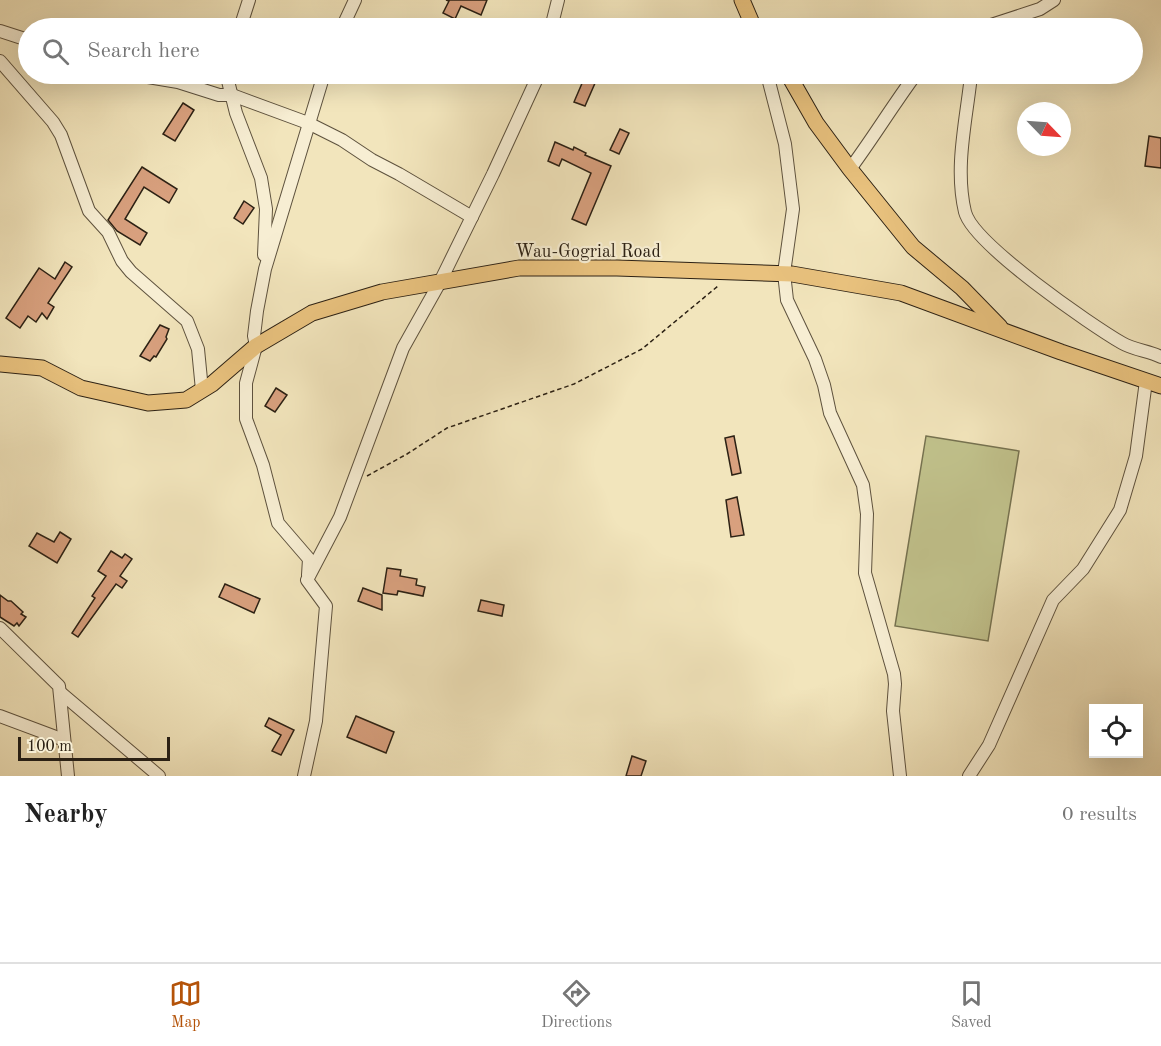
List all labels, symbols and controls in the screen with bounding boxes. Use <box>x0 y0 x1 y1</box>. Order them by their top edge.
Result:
search box <box>18 18 1143 84</box>
icon: search <box>39 35 72 68</box>
text: Search here <box>87 40 200 62</box>
north arrow <box>1017 102 1071 156</box>
street label: Wau-Gogrial Road <box>515 243 661 261</box>
map controls <box>1089 704 1143 758</box>
button: locate <box>1089 704 1143 758</box>
scale bar <box>18 734 170 762</box>
text: 100 m <box>27 739 72 755</box>
text: Nearby <box>24 802 108 828</box>
text: 0 results <box>1062 805 1137 825</box>
tab: Map <box>169 977 202 1033</box>
tab: Directions <box>541 977 612 1033</box>
tab: Saved <box>951 977 992 1033</box>

